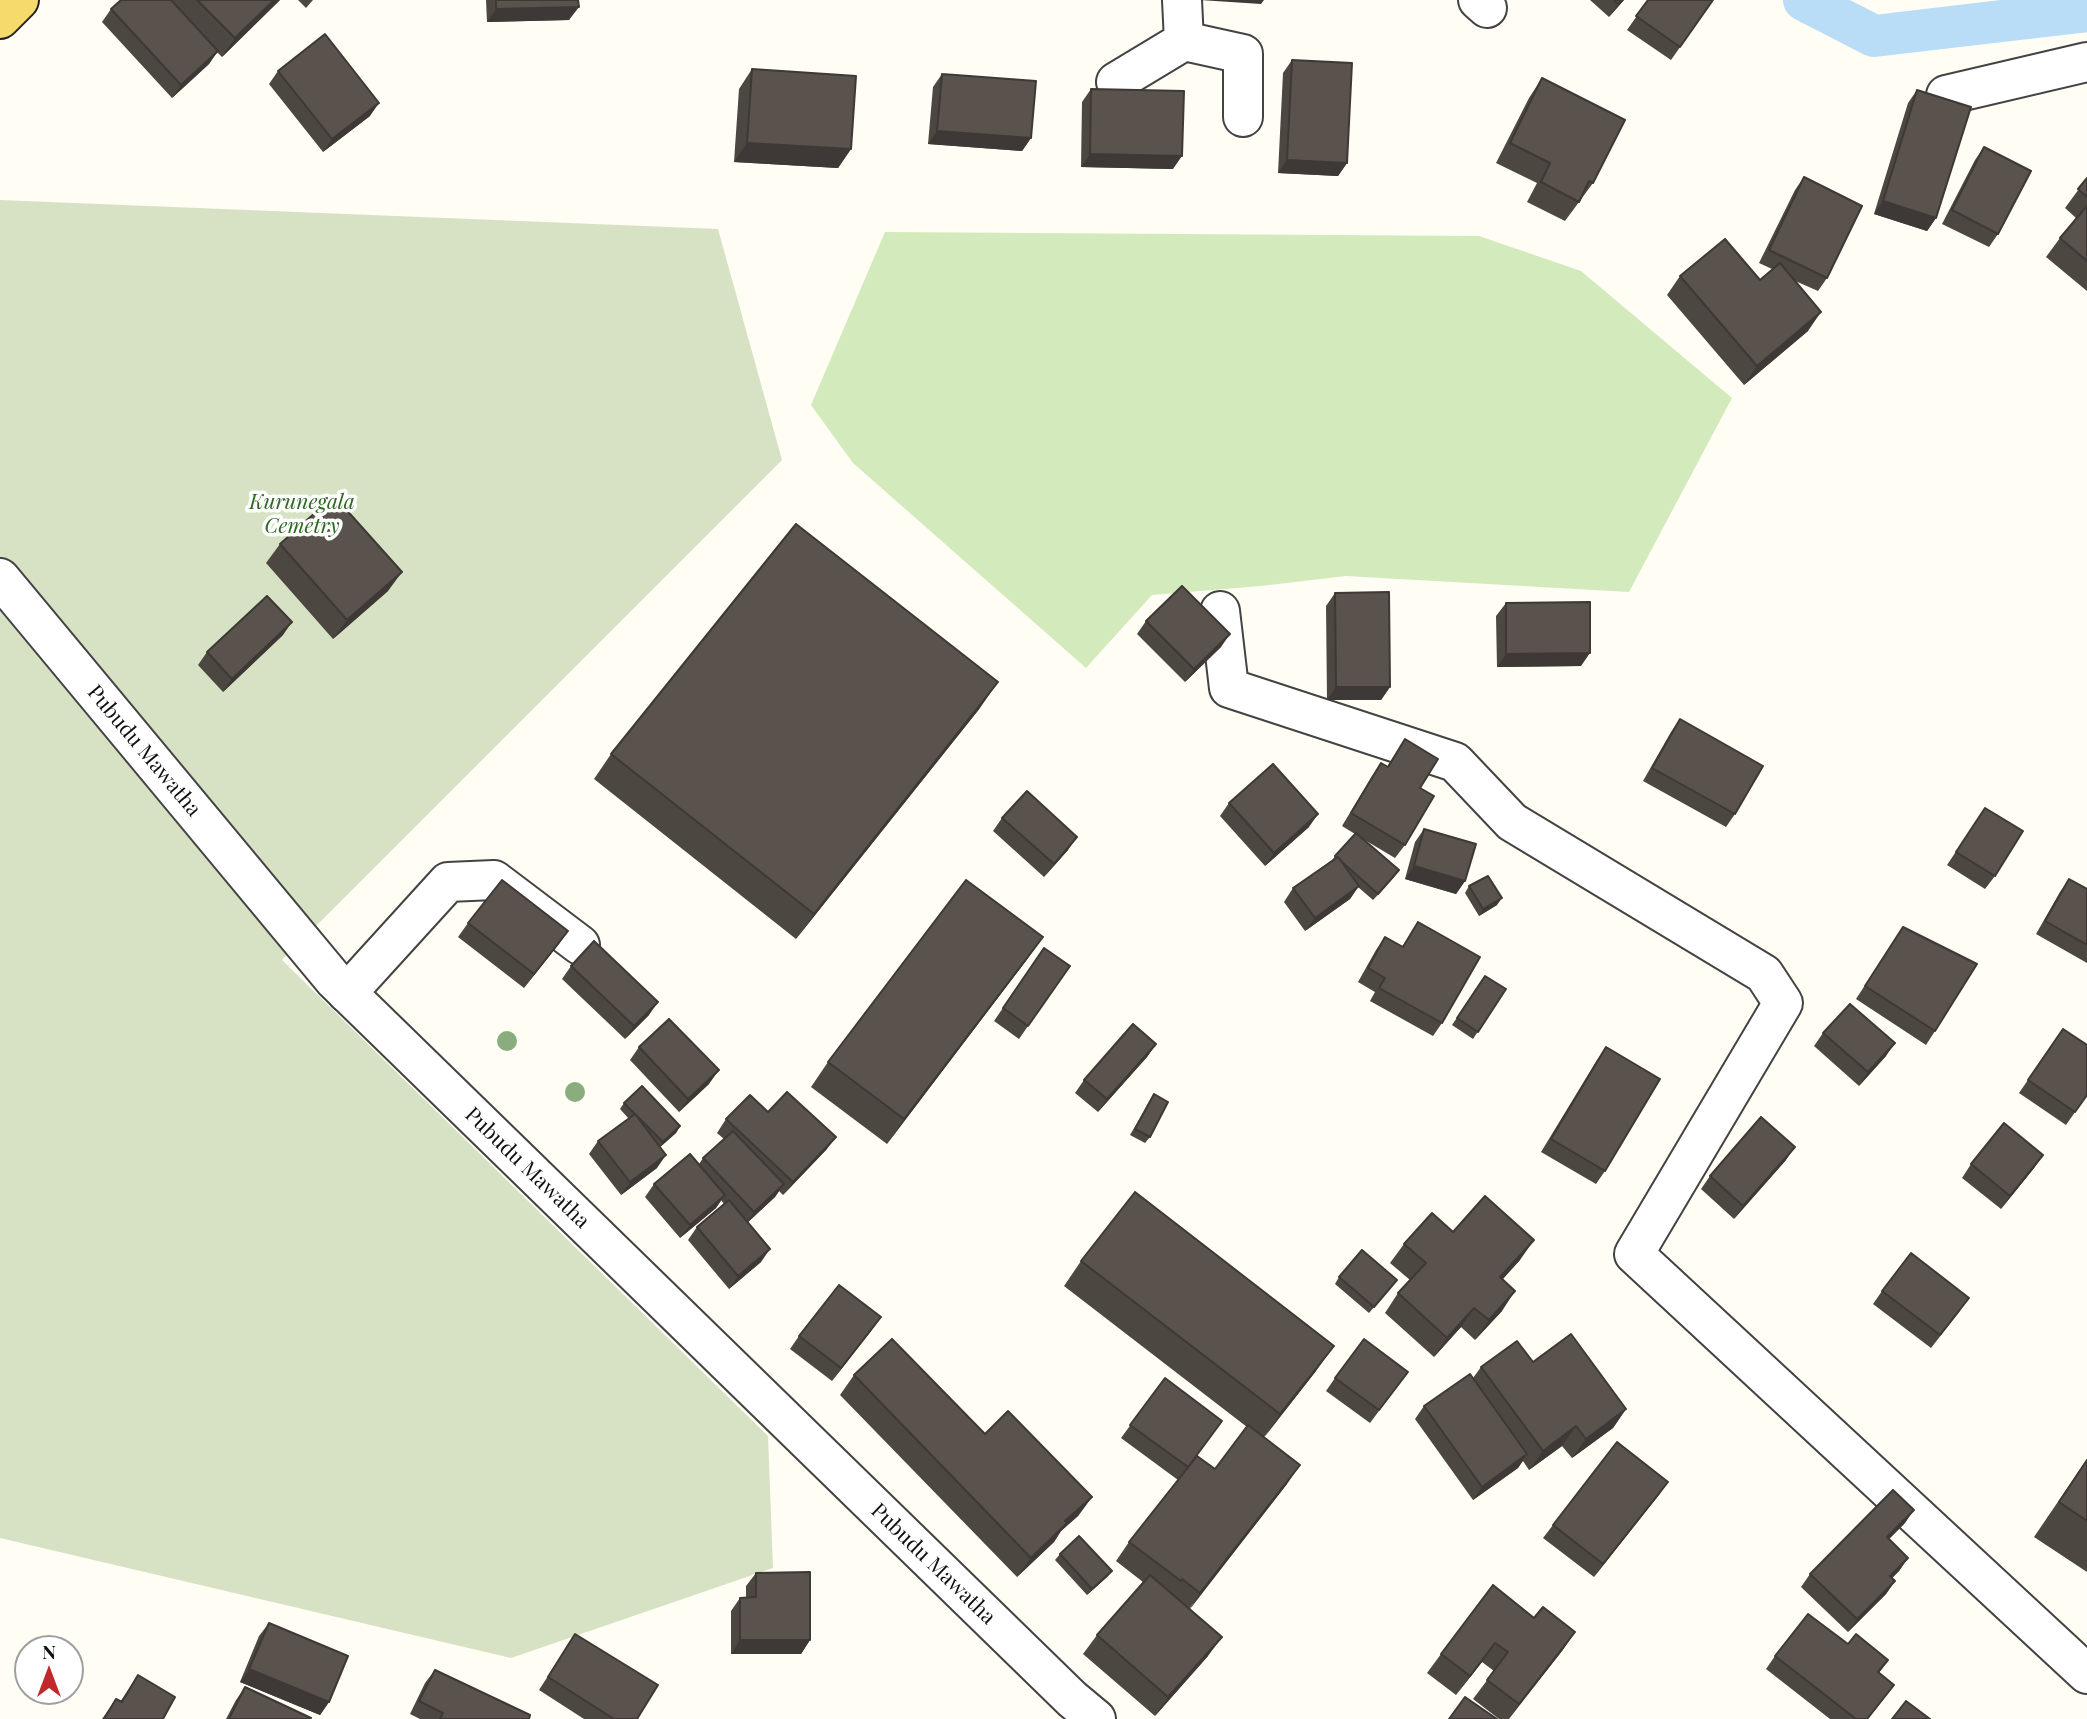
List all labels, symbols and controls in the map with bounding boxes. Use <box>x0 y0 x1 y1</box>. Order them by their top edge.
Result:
park label: Kurunegala Cemetry <box>249 489 355 539</box>
street label: Pubudu Mawatha <box>82 680 206 822</box>
street label: Pubudu Mawatha <box>459 1102 595 1234</box>
street label: Pubudu Mawatha <box>865 1498 1001 1630</box>
north arrow <box>14 1635 84 1705</box>
text: N <box>42 1638 56 1664</box>

